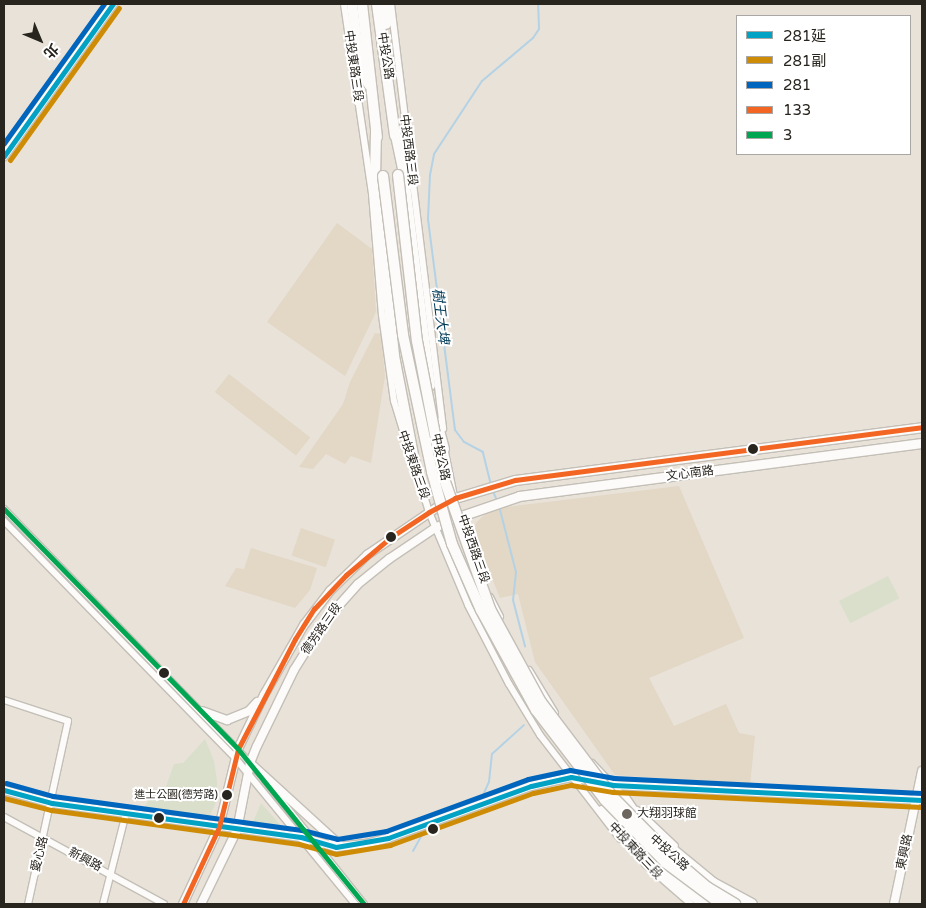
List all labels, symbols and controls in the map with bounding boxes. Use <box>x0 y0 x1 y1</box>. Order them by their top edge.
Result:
north arrow <box>15 15 65 65</box>
legend <box>736 15 911 155</box>
text: 281延 <box>783 27 826 45</box>
street label: 中投東路三段 <box>341 29 365 103</box>
street label: 中投公路 <box>374 31 396 81</box>
text: 北 <box>40 40 62 62</box>
text: 281副 <box>783 52 826 70</box>
text: 281 <box>783 76 811 94</box>
text: 133 <box>783 101 811 119</box>
street label: 中投西路三段 <box>396 113 420 187</box>
text: 3 <box>783 126 792 144</box>
water label: 樹王大埤 <box>428 287 452 345</box>
street label: 中投東路三段 <box>394 429 432 501</box>
street label: 中投公路 <box>428 432 452 482</box>
unlabelled marker <box>748 444 758 454</box>
street label: 文心南路 <box>665 464 715 484</box>
street label: 中投西路三段 <box>454 513 492 585</box>
unlabelled marker <box>386 532 396 542</box>
street label: 德芳路三段 <box>299 600 345 658</box>
unlabelled marker <box>159 668 169 678</box>
place label: 進士公園(德芳路) <box>134 788 218 802</box>
marker: 進士公園(德芳路) <box>222 790 232 800</box>
place label: 大翔羽球館 <box>637 807 697 821</box>
marker: 大翔羽球館 <box>621 808 633 820</box>
unlabelled marker <box>154 813 164 823</box>
street label: 中投東路三段 <box>605 820 665 882</box>
unlabelled marker <box>428 824 438 834</box>
street label: 中投公路 <box>646 832 692 874</box>
street label: 東興路 <box>894 833 916 871</box>
street label: 愛心路 <box>29 835 51 873</box>
street label: 新興路 <box>66 845 104 875</box>

